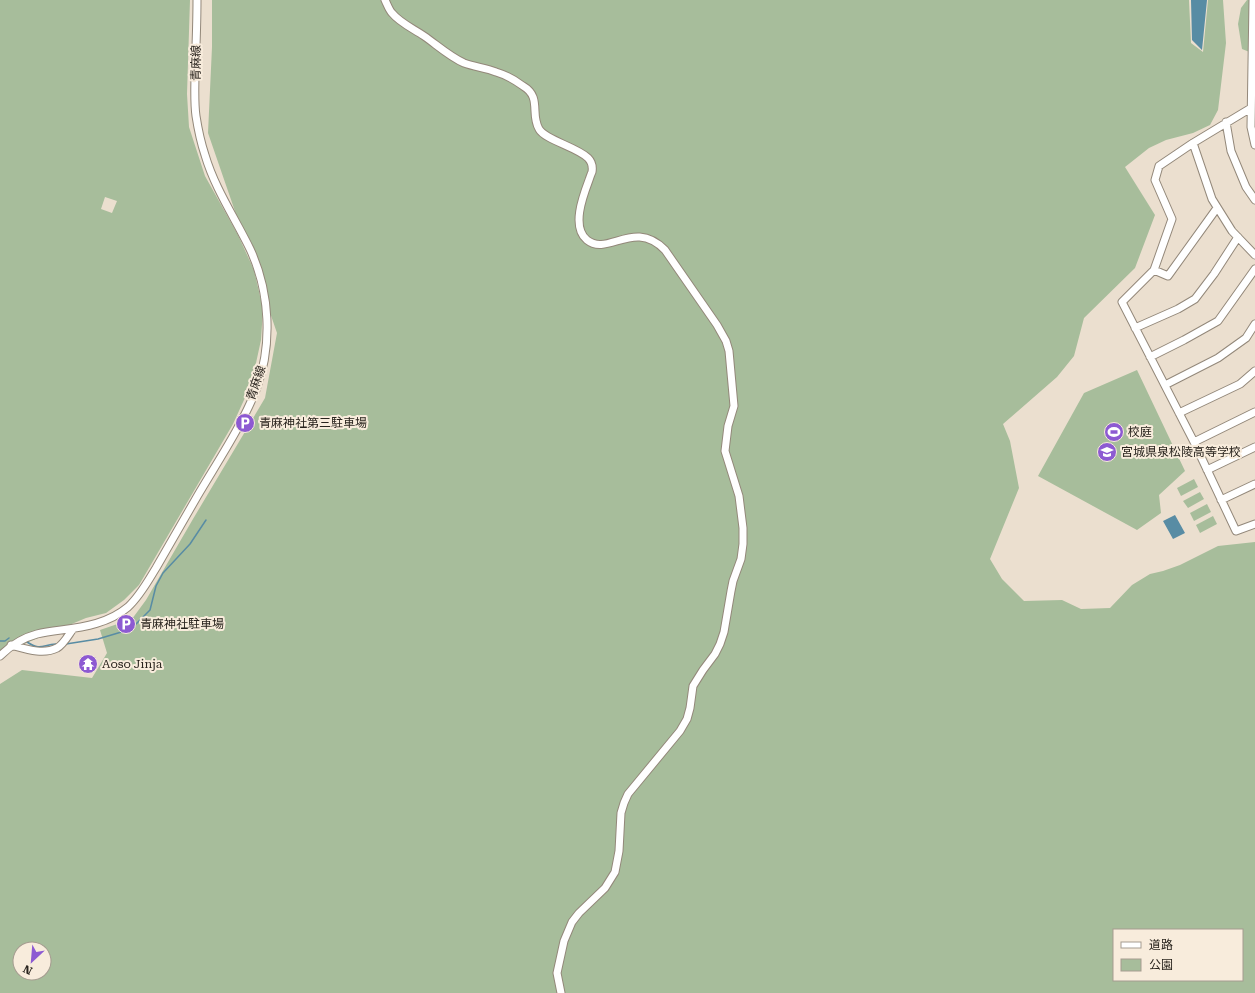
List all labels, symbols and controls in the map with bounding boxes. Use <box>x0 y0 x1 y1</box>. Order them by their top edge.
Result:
street label: 青麻線 <box>189 45 203 81</box>
street label: 青麻線 <box>244 364 268 402</box>
parking icon: 青麻神社第三駐車場 <box>234 412 256 434</box>
place label: 青麻神社第三駐車場 <box>259 416 367 430</box>
sports icon: 校庭 <box>1103 421 1125 443</box>
place label: 校庭 <box>1128 425 1152 439</box>
school or university icon: 宮城県泉松陵高等学校 <box>1096 441 1118 463</box>
place label: 宮城県泉松陵高等学校 <box>1121 445 1241 459</box>
parking icon: 青麻神社駐車場 <box>115 613 137 635</box>
place label: 青麻神社駐車場 <box>140 617 224 631</box>
temple icon: Aoso Jinja <box>77 653 99 675</box>
place label: Aoso Jinja <box>102 657 163 671</box>
legend <box>1113 929 1243 981</box>
text: 道路 <box>1149 938 1173 952</box>
north arrow <box>12 941 52 981</box>
text: 公園 <box>1149 958 1173 972</box>
text: N <box>21 962 34 977</box>

